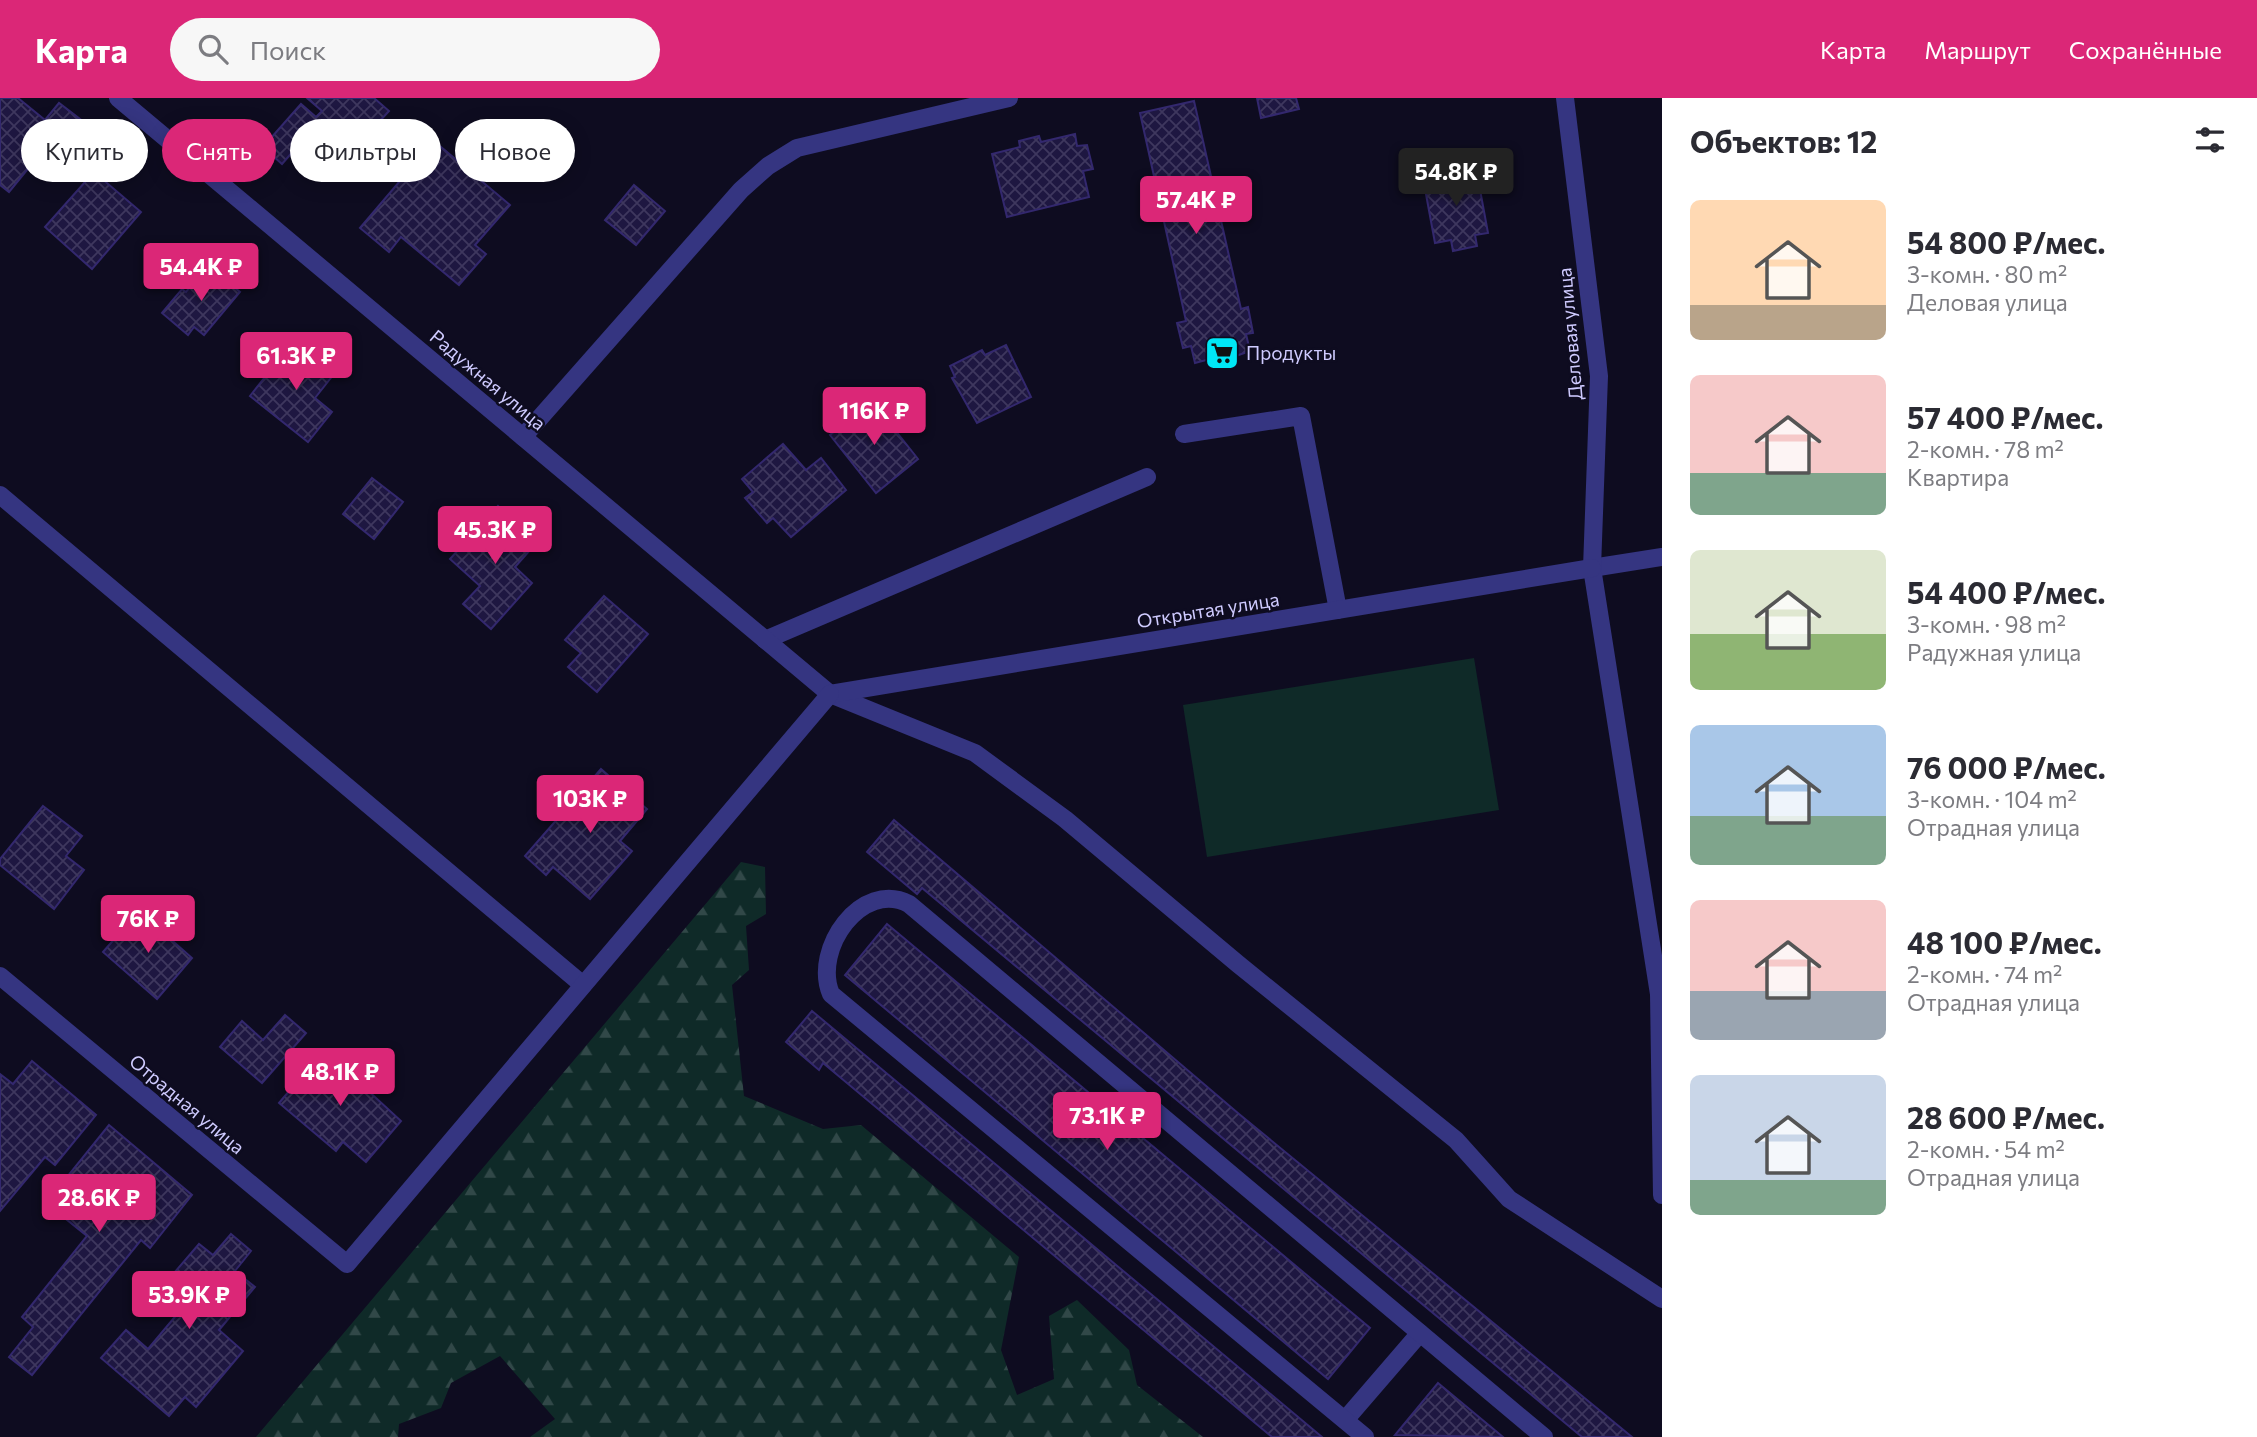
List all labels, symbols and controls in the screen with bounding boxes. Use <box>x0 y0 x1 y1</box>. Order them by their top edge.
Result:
search box <box>170 18 660 81</box>
text: Карта <box>35 29 128 70</box>
icon: search <box>194 30 232 68</box>
text: Поиск <box>250 34 326 65</box>
text: Карта <box>1820 35 1886 64</box>
text: Маршрут <box>1924 35 2031 64</box>
text: Сохранённые <box>2069 35 2222 64</box>
chip: Купить <box>21 119 148 182</box>
chip: Снять <box>162 119 276 182</box>
chip: Фильтры <box>290 119 441 182</box>
chip: Новое <box>455 119 575 182</box>
icon: filters <box>2191 121 2229 159</box>
text: Объектов: 12 <box>1690 122 1877 159</box>
pin: 54.8K ₽ <box>1391 148 1521 208</box>
text: 54.8K ₽ <box>1414 157 1498 185</box>
pin: 57.4K ₽ <box>1131 176 1261 236</box>
text: 57.4K ₽ <box>1156 185 1236 213</box>
text: 54 800 ₽/мес. <box>1907 223 2106 260</box>
icon: home <box>1746 228 1830 312</box>
pin: 54.4K ₽ <box>136 244 266 303</box>
text: 54.4K ₽ <box>159 252 243 280</box>
text: 3-комн. · 80 m² <box>1907 260 2067 288</box>
street label: Деловая улица <box>1552 267 1587 401</box>
text: Деловая улица <box>1907 288 2068 316</box>
street label: Радужная улица <box>426 325 551 435</box>
pin: 61.3K ₽ <box>231 332 361 392</box>
supermarket icon: Продукты <box>1203 334 1241 372</box>
text: 61.3K ₽ <box>256 341 336 369</box>
place label: Продукты <box>1246 341 1336 364</box>
pin: 116K ₽ <box>817 388 931 447</box>
text: 116K ₽ <box>839 396 909 424</box>
text: 57 400 ₽/мес. <box>1907 398 2103 435</box>
icon: home <box>1746 403 1830 487</box>
text: 2-комн. · 78 m² <box>1907 435 2064 463</box>
text: Квартира <box>1907 463 2009 491</box>
pin: 45.3K ₽ <box>430 506 560 566</box>
text: 45.3K ₽ <box>454 515 536 543</box>
text: 54 400 ₽/мес. <box>1907 573 2105 610</box>
icon: home <box>1746 578 1830 662</box>
street label: Открытая улица <box>1135 587 1281 632</box>
text: 3-комн. · 98 m² <box>1907 610 2066 638</box>
text: Радужная улица <box>1907 638 2081 666</box>
text: 76 000 ₽/мес. <box>1907 748 2106 785</box>
icon: home <box>1746 753 1830 837</box>
pin: 103K ₽ <box>533 776 647 835</box>
text: 103K ₽ <box>553 784 627 812</box>
text: 3-комн. · 104 m² <box>1907 785 2077 813</box>
text: Отрадная улица <box>1907 813 2080 841</box>
pin: 76K ₽ <box>99 896 197 955</box>
text: 76K ₽ <box>117 904 179 932</box>
text: 48 100 ₽/мес. <box>1907 923 2102 960</box>
icon: home <box>1746 928 1830 1012</box>
text: 2-комн. · 74 m² <box>1907 960 2062 988</box>
text: Отрадная улица <box>1907 988 2080 1016</box>
pin: 48.1K ₽ <box>275 1048 405 1108</box>
street label: Отрадная улица <box>125 1049 249 1158</box>
text: 48.1K ₽ <box>301 1057 379 1085</box>
pin: 73.1K ₽ <box>1042 1093 1172 1152</box>
text: 28 600 ₽/мес. <box>1907 1098 2105 1135</box>
text: 73.1K ₽ <box>1069 1101 1145 1129</box>
icon: home <box>1746 1103 1830 1187</box>
text: 2-комн. · 54 m² <box>1907 1135 2065 1163</box>
text: Отрадная улица <box>1907 1163 2080 1191</box>
pin: 28.6K ₽ <box>34 1174 164 1234</box>
text: 28.6K ₽ <box>58 1183 140 1211</box>
pin: 53.9K ₽ <box>124 1272 254 1331</box>
text: 53.9K ₽ <box>148 1280 230 1308</box>

